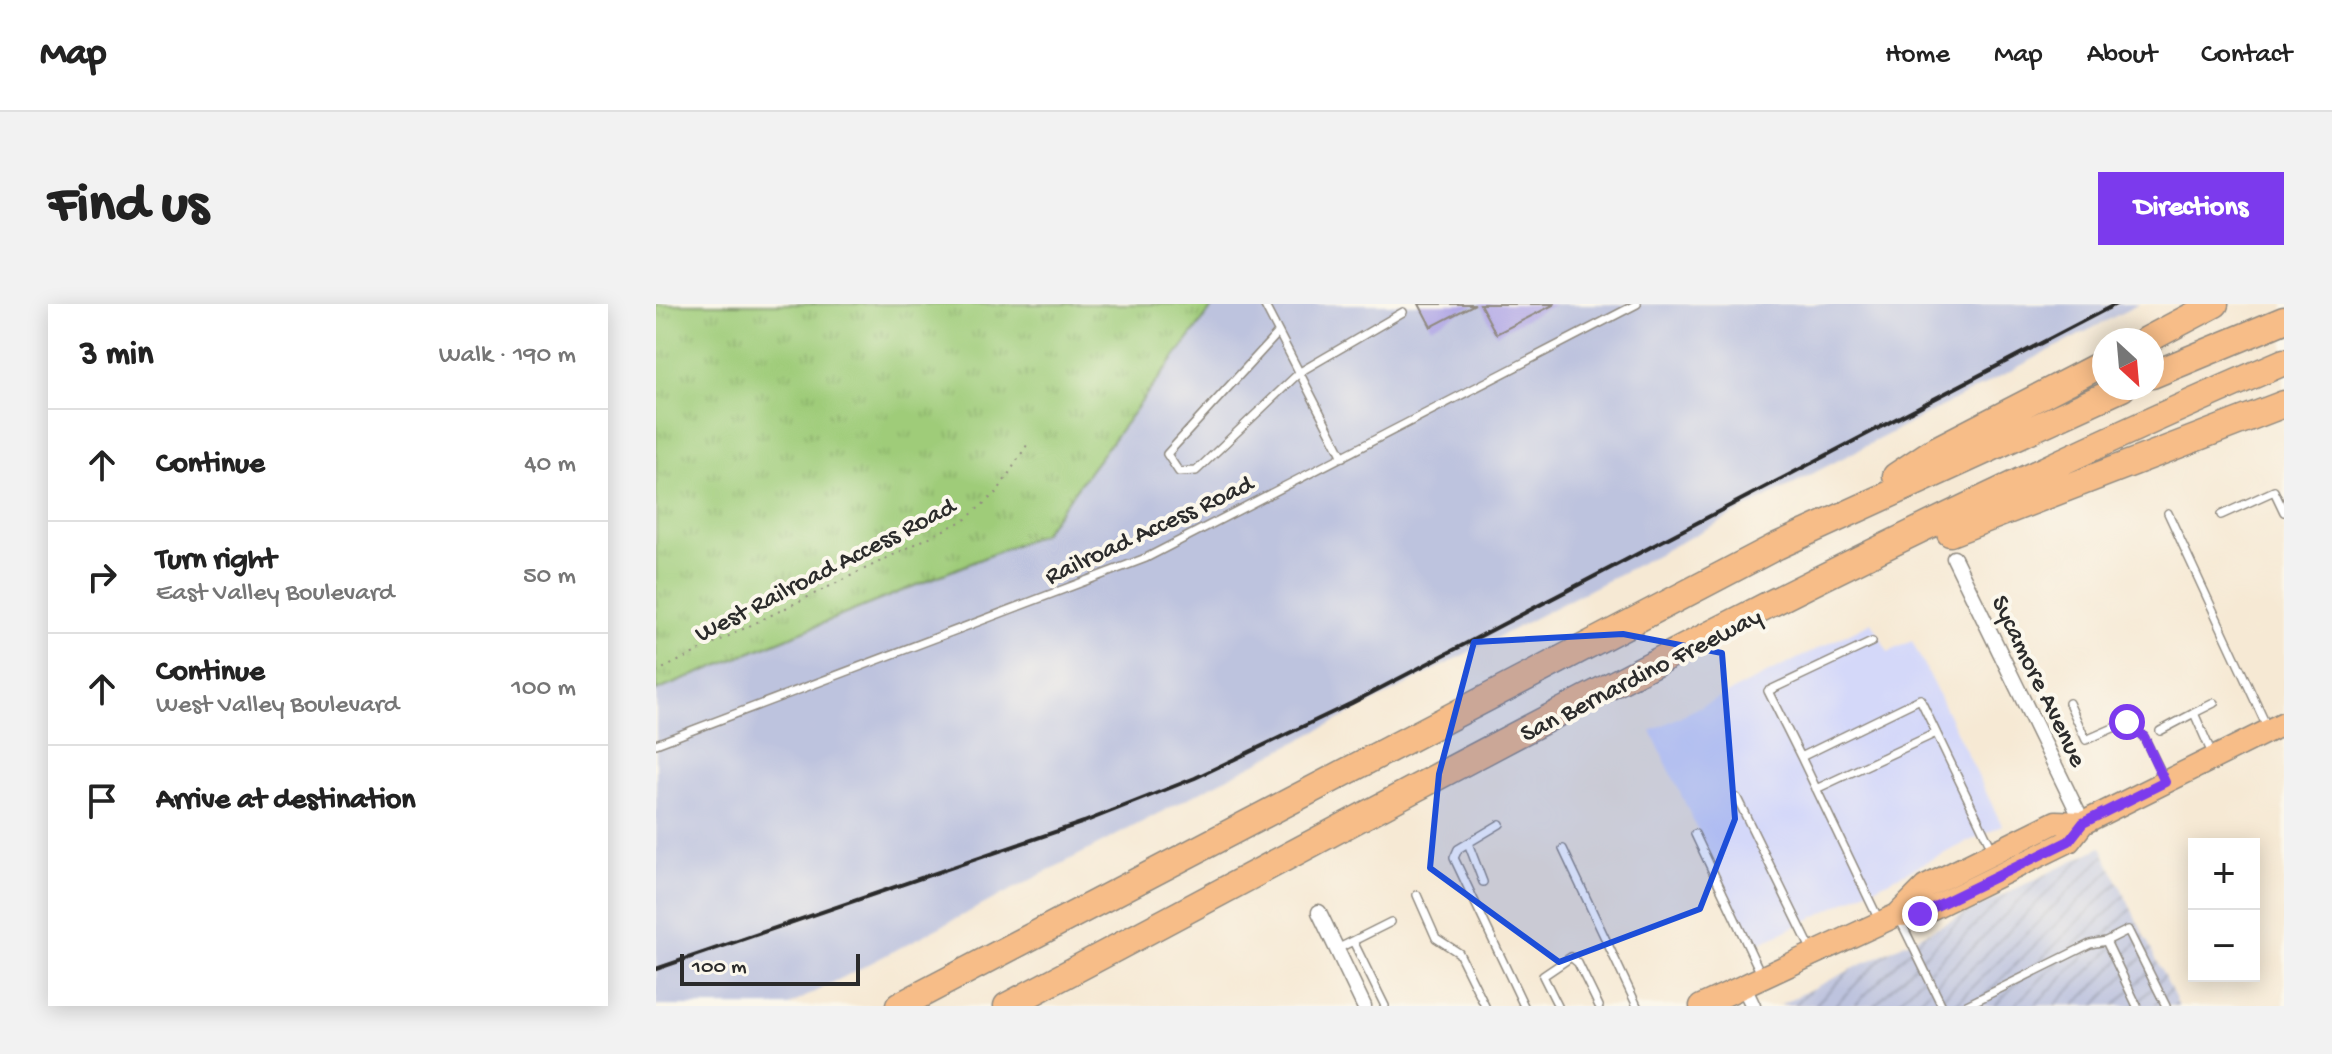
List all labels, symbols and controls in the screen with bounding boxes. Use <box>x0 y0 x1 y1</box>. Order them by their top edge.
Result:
text: Map <box>40 33 106 77</box>
text: Home <box>1885 39 1950 72</box>
text: Map <box>1994 39 2043 72</box>
text: About <box>2087 39 2157 72</box>
text: Contact <box>2201 39 2292 72</box>
button: Directions <box>2098 172 2284 245</box>
text: Find us <box>48 175 208 241</box>
north arrow <box>2092 328 2164 400</box>
text: 3 min <box>80 336 153 376</box>
text: Walk · 190 m <box>439 341 576 372</box>
icon: ahead <box>80 443 124 487</box>
text: Continue <box>156 448 265 483</box>
text: 40 m <box>524 450 576 481</box>
street label: Railroad Access Road <box>1041 469 1261 594</box>
street label: West Railroad Access Road <box>691 492 963 651</box>
text: Turn right <box>156 544 276 579</box>
icon: right <box>80 555 124 599</box>
text: 50 m <box>523 562 576 593</box>
text: East Valley Boulevard <box>156 579 394 610</box>
street label: Sycamore Avenue <box>1982 591 2092 773</box>
street label: San Bernardino Freeway <box>1516 603 1768 751</box>
text: Continue <box>156 656 265 691</box>
icon: ahead <box>80 667 124 711</box>
text: 100 m <box>511 674 576 705</box>
text: West Valley Boulevard <box>156 691 399 722</box>
route start <box>2109 704 2145 740</box>
icon: arrive <box>80 779 124 823</box>
text: Arrive at destination <box>156 784 416 819</box>
map controls <box>2188 838 2260 982</box>
button: + <box>2188 838 2260 910</box>
route end <box>1902 896 1938 932</box>
button: − <box>2188 910 2260 982</box>
scale bar <box>680 950 860 986</box>
text: 100 m <box>692 955 747 981</box>

